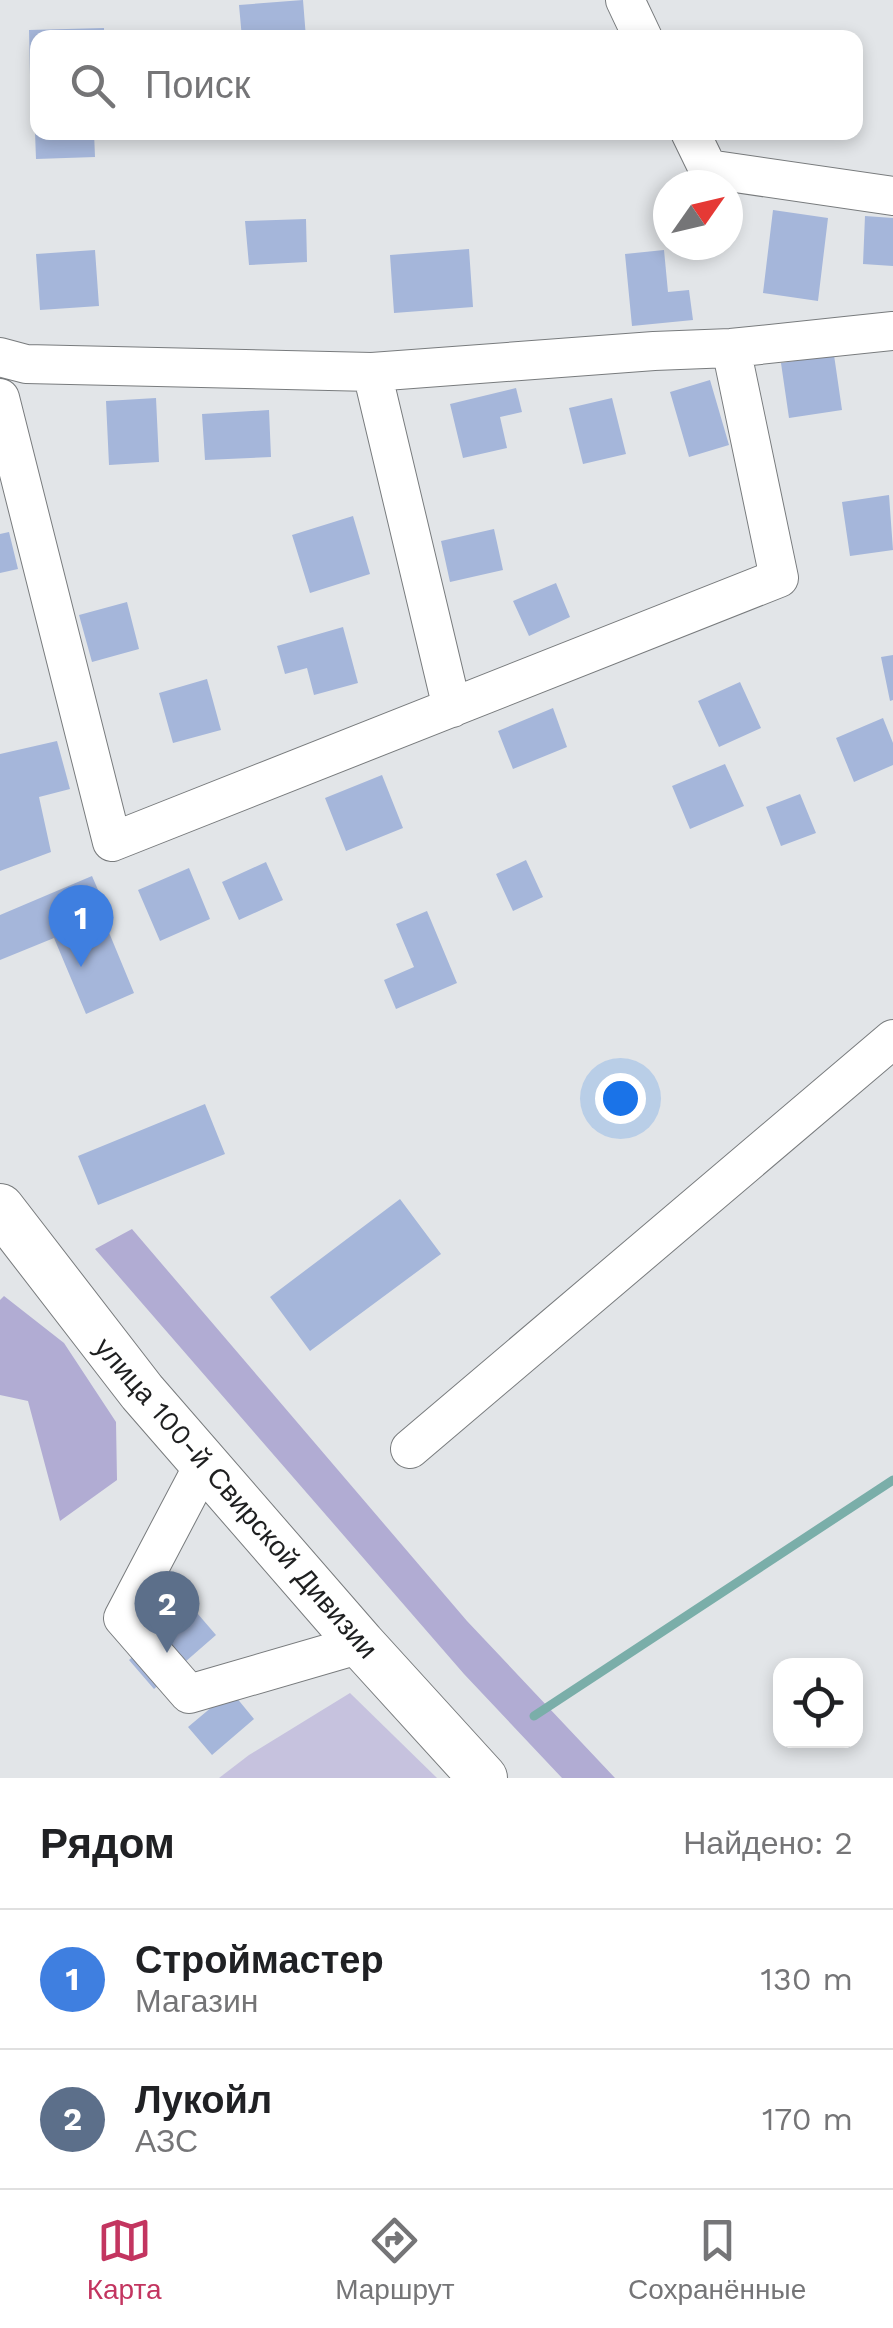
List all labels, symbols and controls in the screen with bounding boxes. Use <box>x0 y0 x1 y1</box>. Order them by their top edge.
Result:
search box <box>30 30 863 140</box>
icon: search <box>65 58 120 113</box>
text: Поиск <box>145 63 250 107</box>
north arrow <box>653 170 743 260</box>
pin: 1 <box>48 884 114 967</box>
your location <box>595 1073 646 1124</box>
street label: улица 100-й Свирской Дивизии <box>88 1331 384 1665</box>
pin: 2 <box>134 1570 200 1653</box>
map controls <box>773 1658 863 1748</box>
button: locate <box>773 1658 863 1748</box>
text: Рядом <box>40 1819 175 1868</box>
text: Найдено: 2 <box>683 1824 853 1862</box>
text: Строймастер <box>135 1938 384 1982</box>
text: 1 <box>66 1960 79 1998</box>
text: 130 m <box>761 1960 853 1998</box>
text: Магазин <box>135 1982 258 2020</box>
text: Лукойл <box>135 2078 272 2122</box>
text: 2 <box>63 2100 82 2138</box>
text: 170 m <box>762 2100 853 2138</box>
text: АЗС <box>135 2122 198 2160</box>
tab: Карта <box>87 2213 162 2306</box>
tab: Маршрут <box>335 2213 454 2306</box>
tab: Сохранённые <box>628 2213 806 2306</box>

